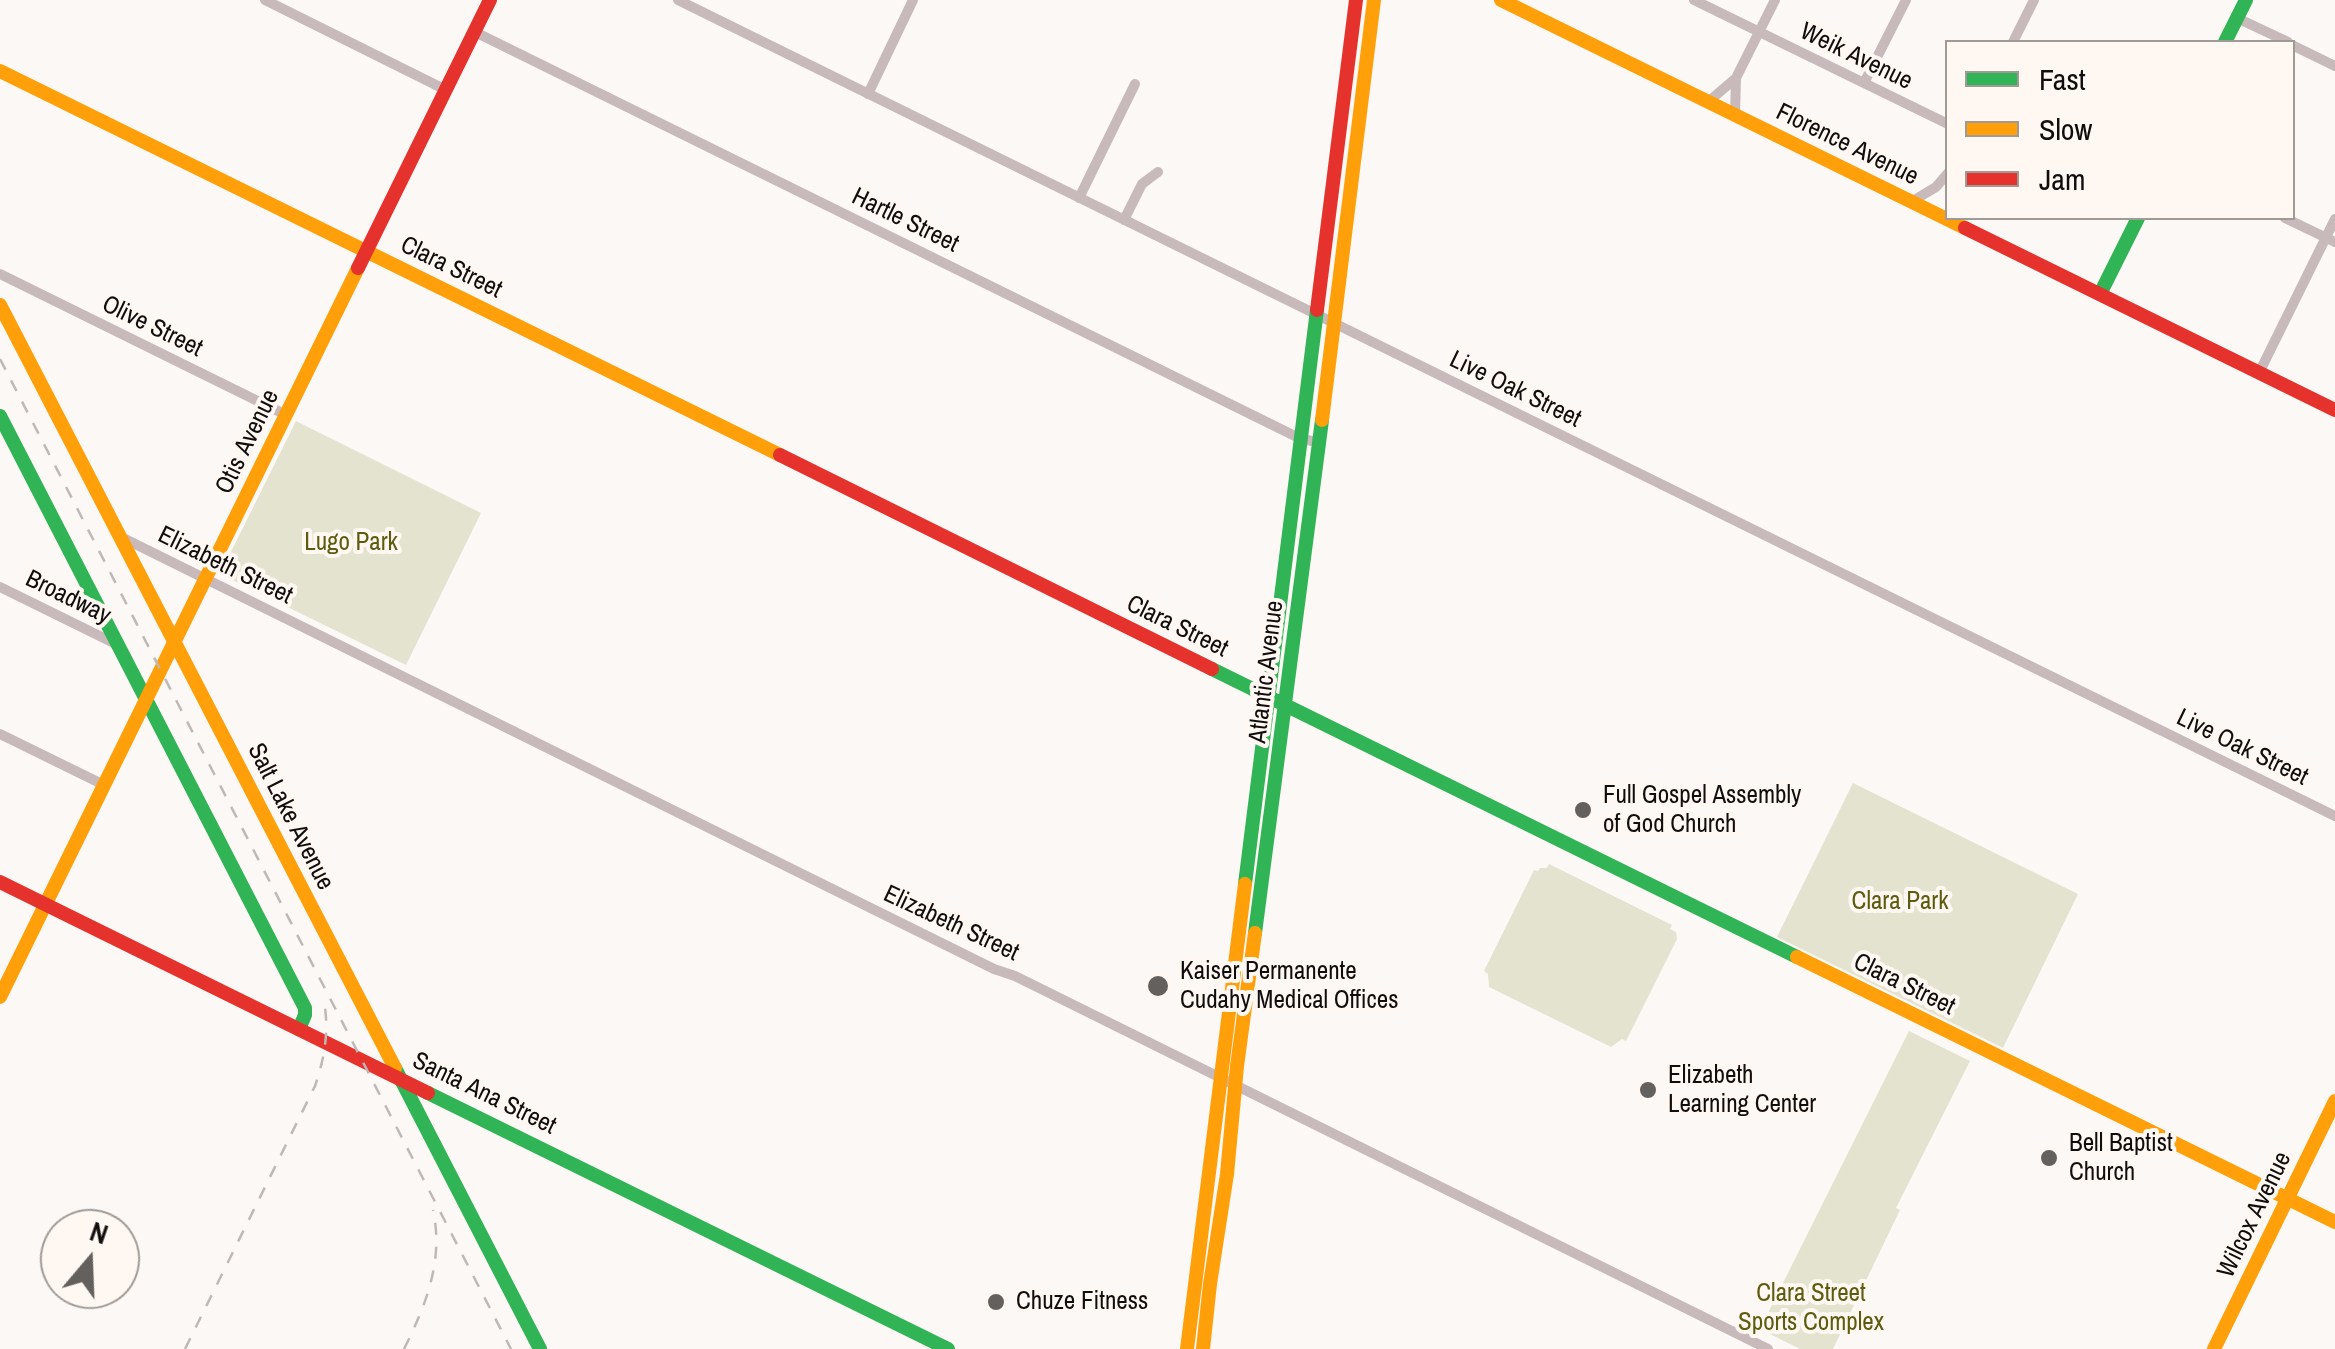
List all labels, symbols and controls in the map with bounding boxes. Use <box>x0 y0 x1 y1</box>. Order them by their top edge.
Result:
street label: Weik Avenue <box>1795 17 1917 97</box>
legend <box>1945 40 2295 220</box>
text: Fast <box>2039 59 2086 99</box>
street label: Florence Avenue <box>1771 98 1923 192</box>
text: Slow <box>2039 109 2092 149</box>
text: Jam <box>2039 159 2085 199</box>
street label: Hartle Street <box>847 182 963 260</box>
street label: Clara Street <box>395 231 507 305</box>
street label: Olive Street <box>97 290 207 364</box>
street label: Live Oak Street <box>1444 345 1586 435</box>
street label: Otis Avenue <box>210 385 286 499</box>
street label: Elizabeth Street <box>153 521 297 611</box>
park label: Lugo Park <box>304 528 398 558</box>
street label: Broadway <box>20 565 116 631</box>
street label: Clara Street <box>1121 590 1233 664</box>
street label: Atlantic Avenue <box>1243 599 1291 745</box>
street label: Live Oak Street <box>2171 703 2313 793</box>
street label: Salt Lake Avenue <box>240 739 340 895</box>
place label: Full Gospel Assembly of God Church <box>1603 781 1801 840</box>
marker: Full Gospel Assembly of God Church <box>1572 799 1594 821</box>
street label: Elizabeth Street <box>879 880 1023 968</box>
park label: Clara Park <box>1852 887 1948 917</box>
street label: Clara Street <box>1848 948 1960 1022</box>
place label: Kaiser Permanente Cudahy Medical Offices <box>1180 957 1398 1016</box>
marker: Kaiser Permanente Cudahy Medical Offices <box>1145 973 1171 999</box>
street label: Santa Ana Street <box>407 1046 561 1142</box>
place label: Elizabeth Learning Center <box>1668 1061 1816 1120</box>
marker: Elizabeth Learning Center <box>1637 1079 1659 1101</box>
place label: Bell Baptist Church <box>2069 1129 2173 1188</box>
marker: Bell Baptist Church <box>2038 1147 2060 1169</box>
street label: Wilcox Avenue <box>2212 1147 2298 1283</box>
north arrow <box>40 1209 140 1309</box>
text: N <box>85 1212 113 1253</box>
park label: Clara Street Sports Complex <box>1738 1279 1884 1338</box>
place label: Chuze Fitness <box>1016 1287 1148 1317</box>
marker: Chuze Fitness <box>985 1291 1007 1313</box>

